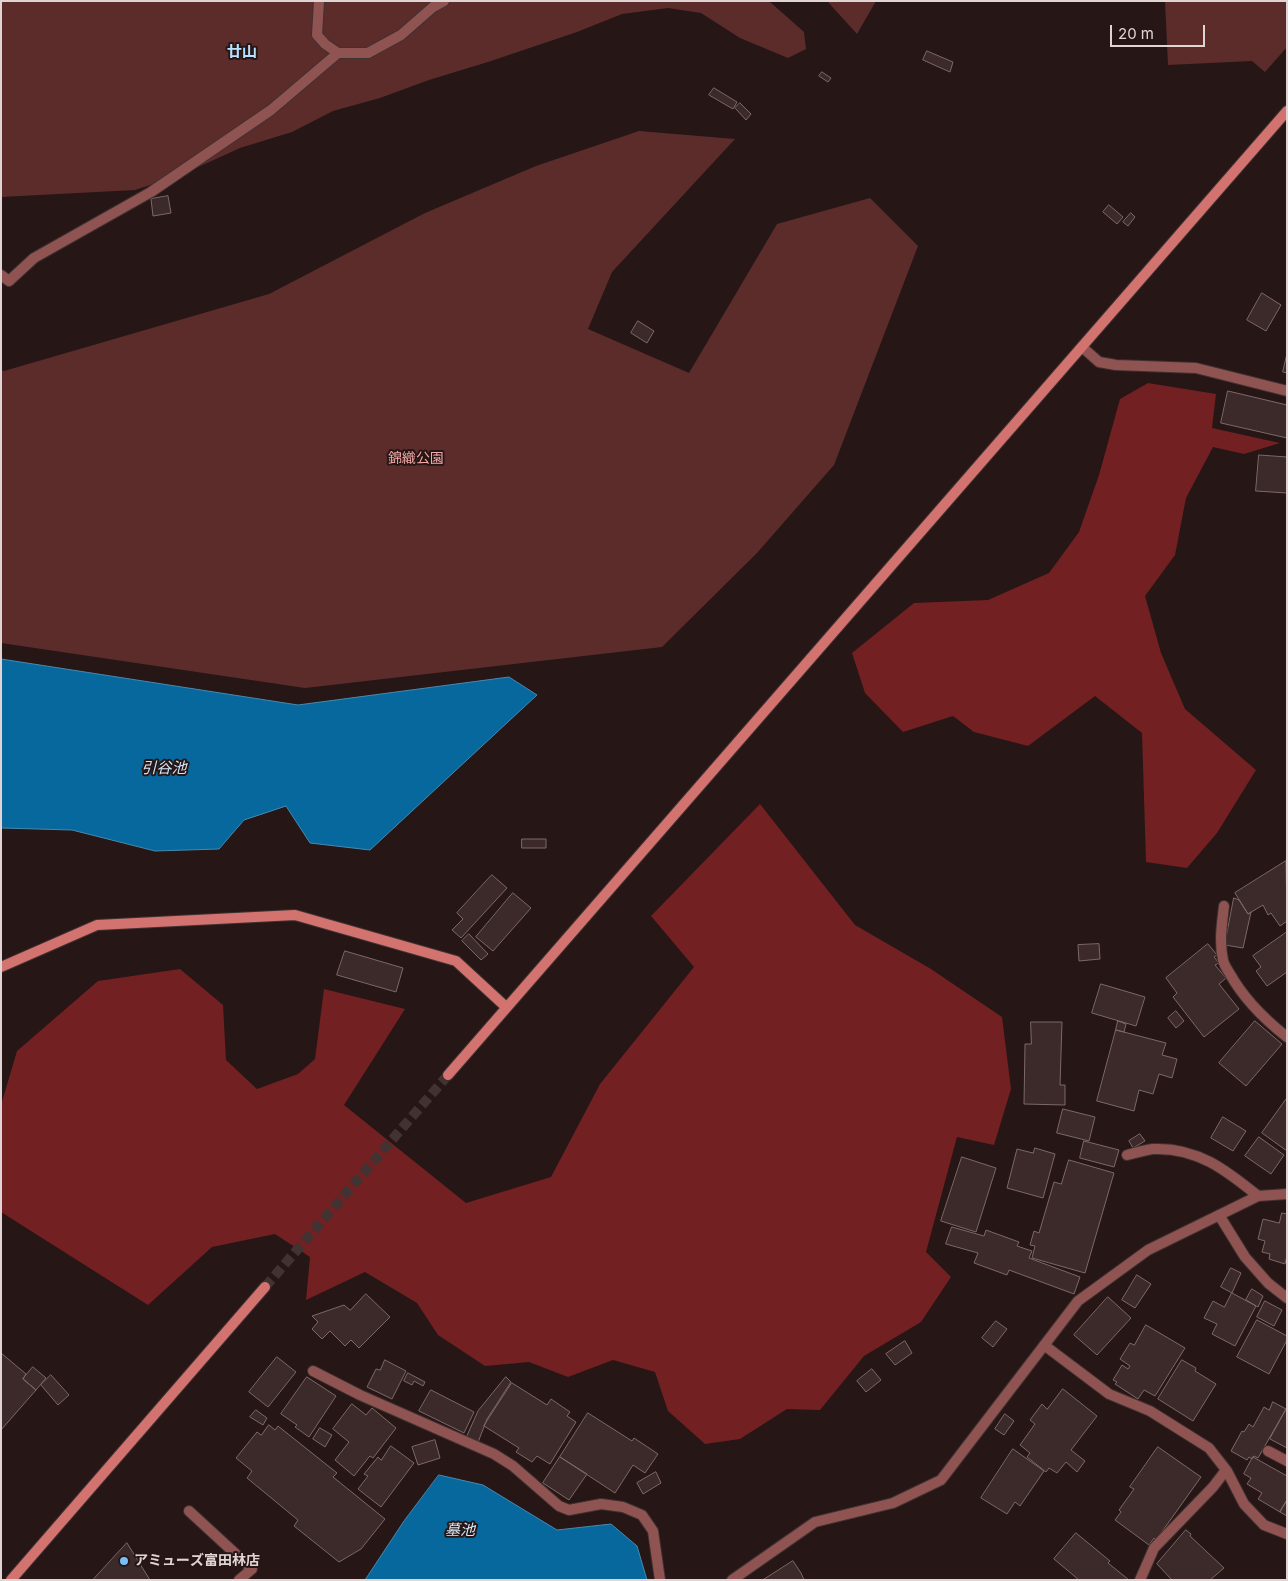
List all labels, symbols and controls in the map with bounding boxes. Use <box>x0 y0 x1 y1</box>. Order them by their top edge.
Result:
scale bar <box>1113 15 1208 47</box>
text: 20 m <box>1118 24 1154 43</box>
district label: 廿山 <box>227 43 257 61</box>
park label: 錦織公園 <box>388 451 444 467</box>
water label: 引谷池 <box>142 759 186 777</box>
water label: 墓池 <box>445 1521 475 1539</box>
place label: アミューズ富田林店 <box>134 1553 260 1569</box>
marker: アミューズ富田林店 <box>118 1555 130 1567</box>

